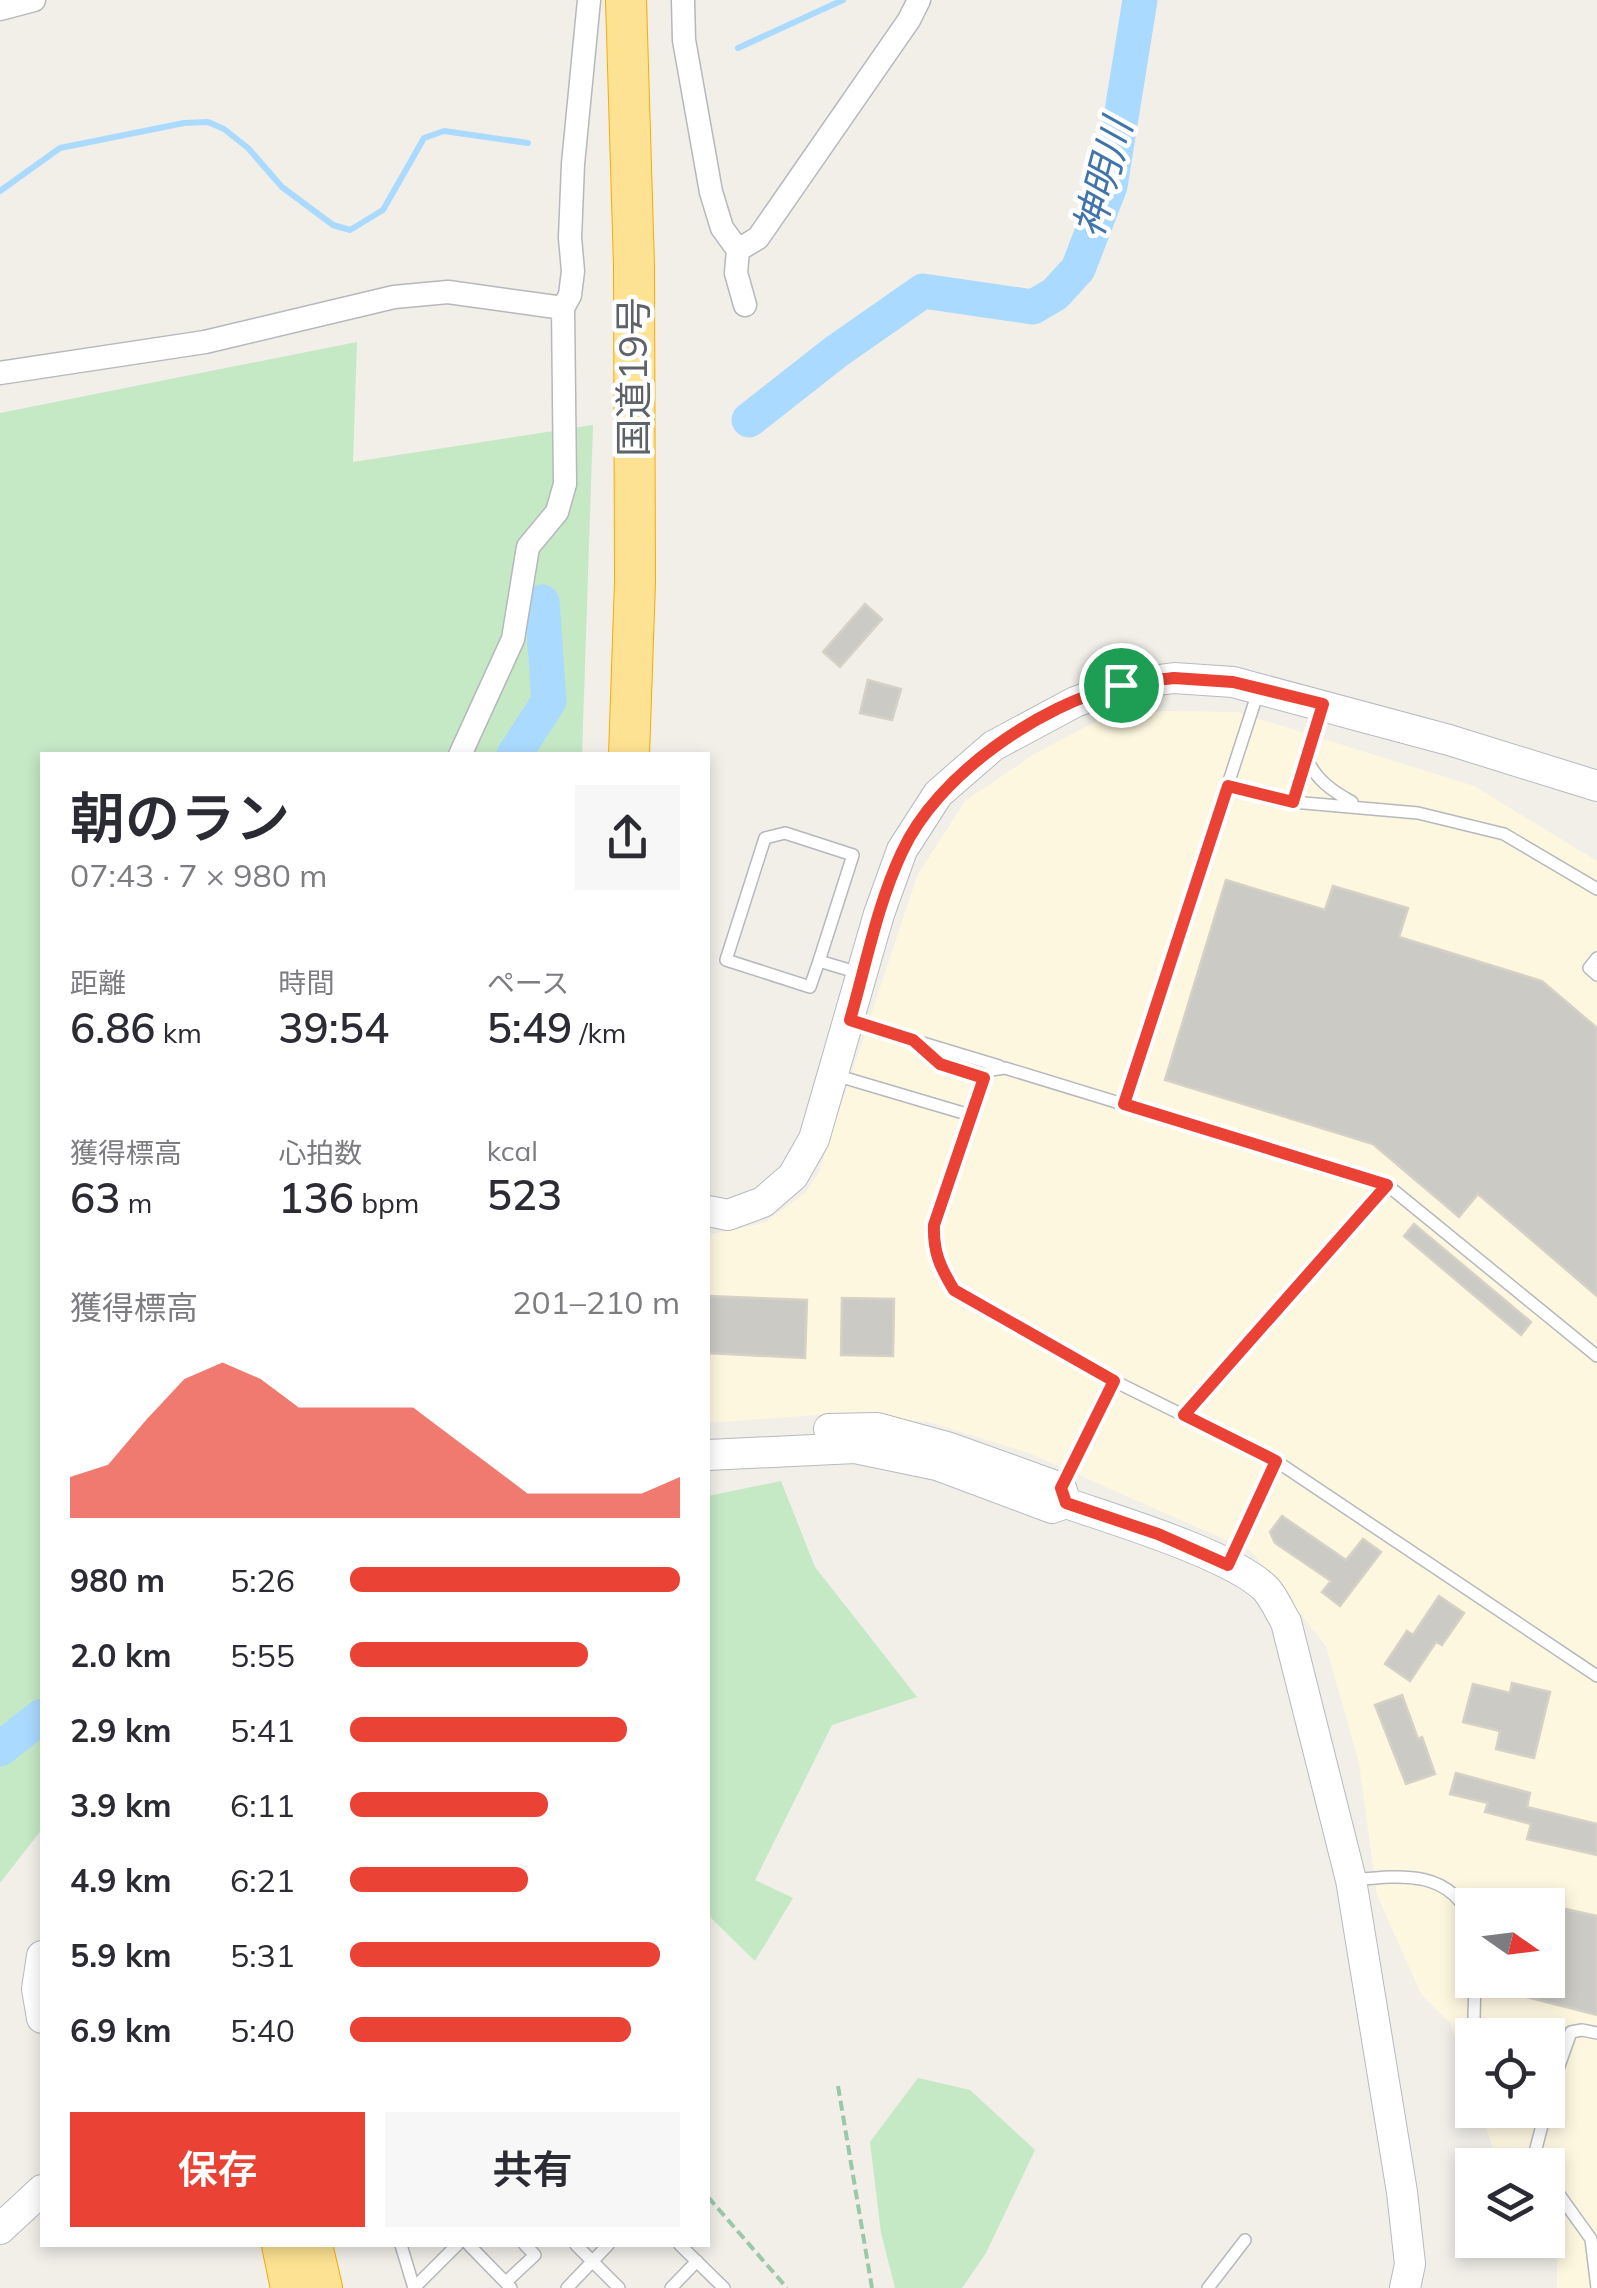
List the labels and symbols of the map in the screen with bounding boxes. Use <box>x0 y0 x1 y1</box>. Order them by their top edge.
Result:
water label: 神明川 <box>1062 109 1143 242</box>
street label: 国道19号 <box>609 297 657 457</box>
pin <box>1079 643 1164 728</box>
north arrow <box>1455 1888 1565 1998</box>

